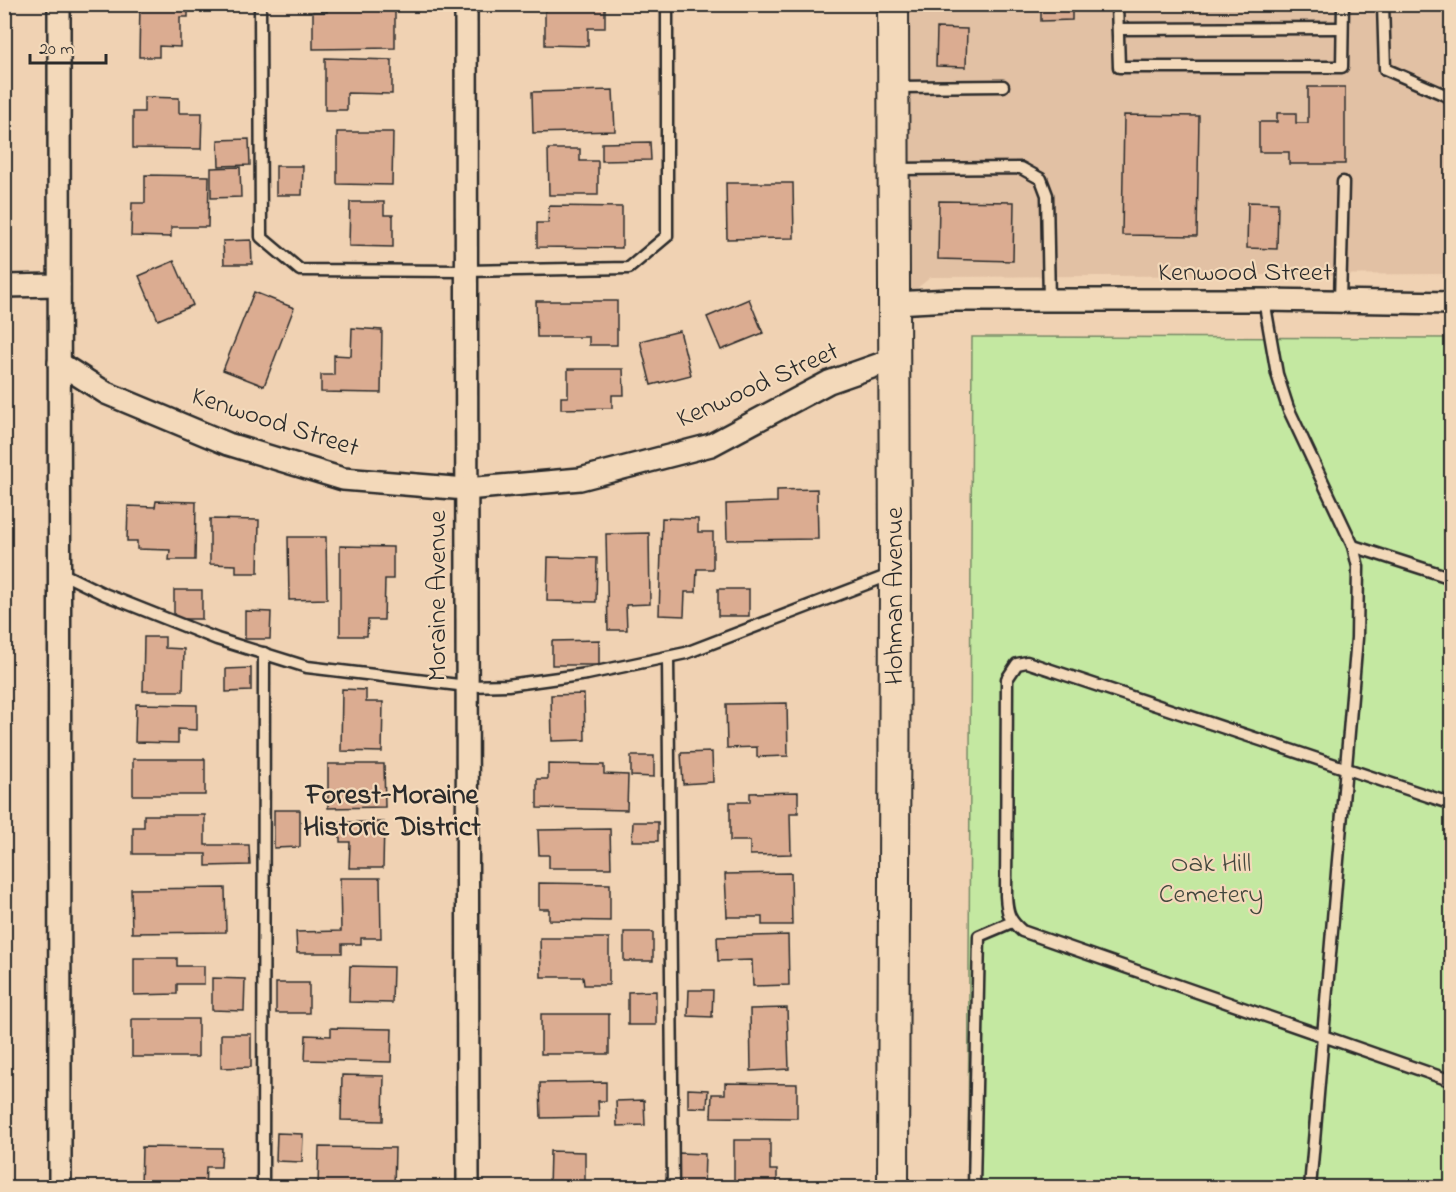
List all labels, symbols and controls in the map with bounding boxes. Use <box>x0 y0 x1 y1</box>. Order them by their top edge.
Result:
scale bar <box>30 27 106 65</box>
text: 20 m <box>39 37 74 63</box>
street label: Kenwood Street <box>1158 254 1332 293</box>
street label: Kenwood Street <box>671 333 845 439</box>
street label: Kenwood Street <box>186 378 364 468</box>
street label: Hohman Avenue <box>876 506 915 685</box>
street label: Moraine Avenue <box>419 510 458 682</box>
district label: Forest-Moraine Historic District <box>303 776 481 849</box>
park label: Oak Hill Cemetery <box>1159 845 1263 915</box>

